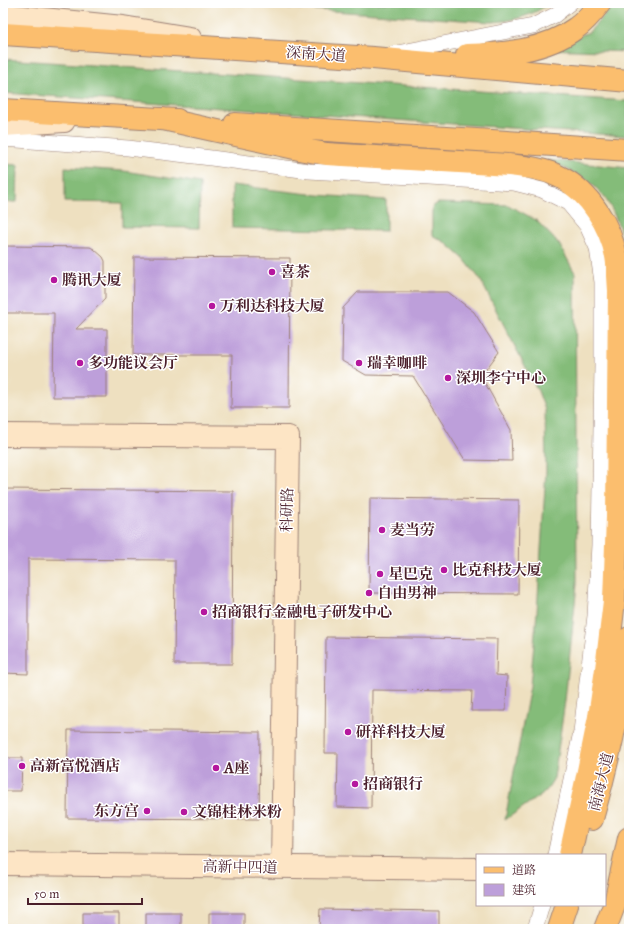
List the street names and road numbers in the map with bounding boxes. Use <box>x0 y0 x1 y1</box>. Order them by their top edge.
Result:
street label: 深南大道 <box>285 43 347 65</box>
street label: 科研路 <box>278 487 296 533</box>
street label: 南海大道 <box>585 751 617 813</box>
street label: 高新中四道 <box>202 857 278 877</box>

